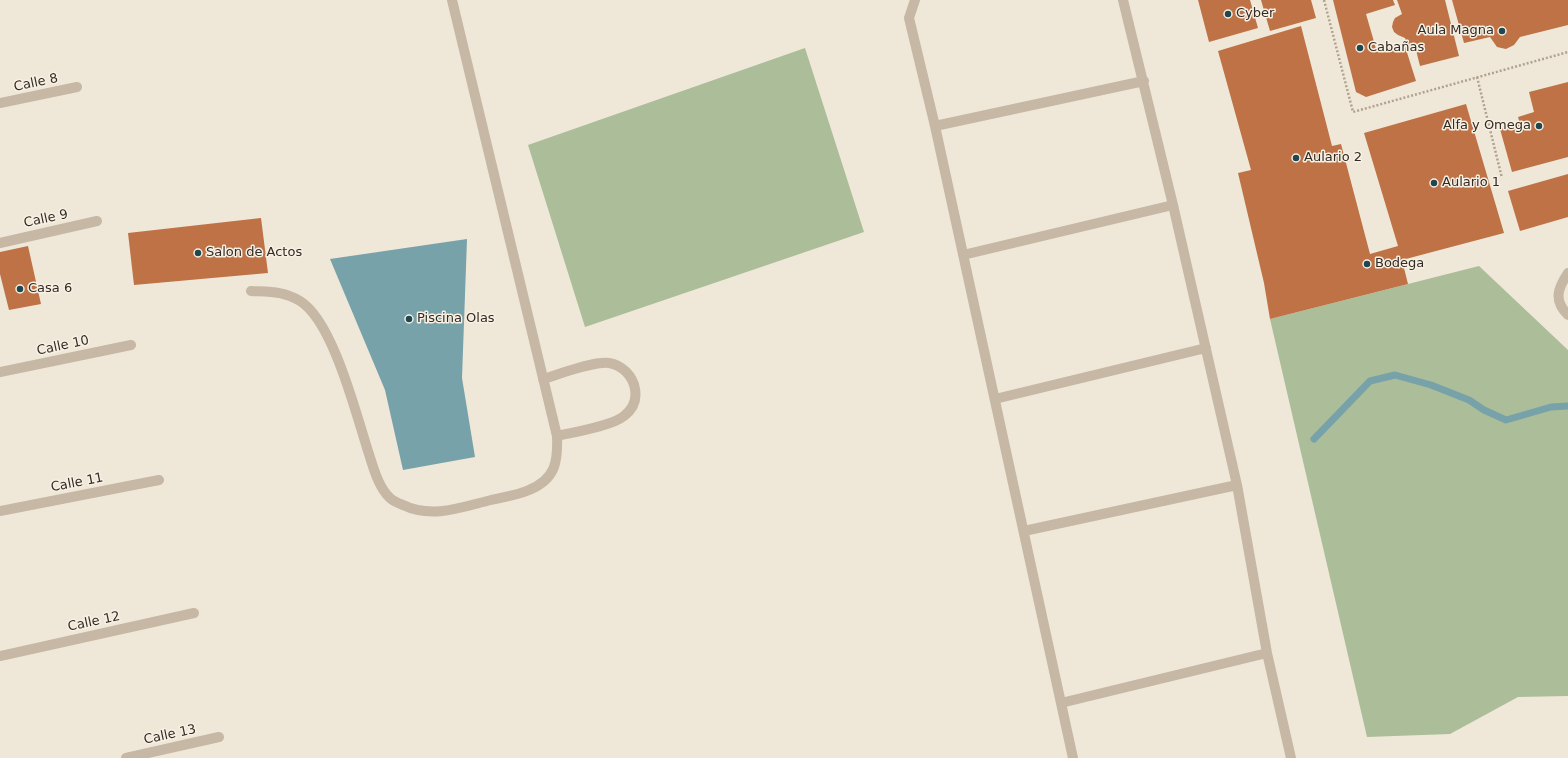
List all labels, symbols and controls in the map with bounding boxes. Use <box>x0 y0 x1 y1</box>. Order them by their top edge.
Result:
place label: Cyber <box>1236 6 1274 22</box>
marker: Cyber <box>1223 9 1233 19</box>
place label: Aula Magna <box>1418 23 1494 39</box>
marker: Aula Magna <box>1497 26 1507 36</box>
place label: Cabañas <box>1368 40 1424 56</box>
marker: Cabañas <box>1355 43 1365 53</box>
street label: Calle 8 <box>13 71 59 95</box>
place label: Alfa y Omega <box>1443 118 1531 134</box>
marker: Alfa y Omega <box>1534 121 1544 131</box>
place label: Aulario 2 <box>1304 150 1362 166</box>
marker: Aulario 2 <box>1291 153 1301 163</box>
place label: Aulario 1 <box>1442 175 1500 191</box>
marker: Aulario 1 <box>1429 178 1439 188</box>
street label: Calle 9 <box>23 207 69 231</box>
place label: Salon de Actos <box>206 245 302 261</box>
marker: Salon de Actos <box>193 248 203 258</box>
place label: Bodega <box>1375 256 1424 272</box>
marker: Bodega <box>1362 259 1372 269</box>
place label: Casa 6 <box>28 281 72 297</box>
marker: Casa 6 <box>15 284 25 294</box>
place label: Piscina Olas <box>417 311 495 327</box>
marker: Piscina Olas <box>404 314 414 324</box>
street label: Calle 10 <box>35 333 91 359</box>
street label: Calle 11 <box>50 470 104 496</box>
street label: Calle 12 <box>66 609 122 635</box>
street label: Calle 13 <box>142 722 198 748</box>

